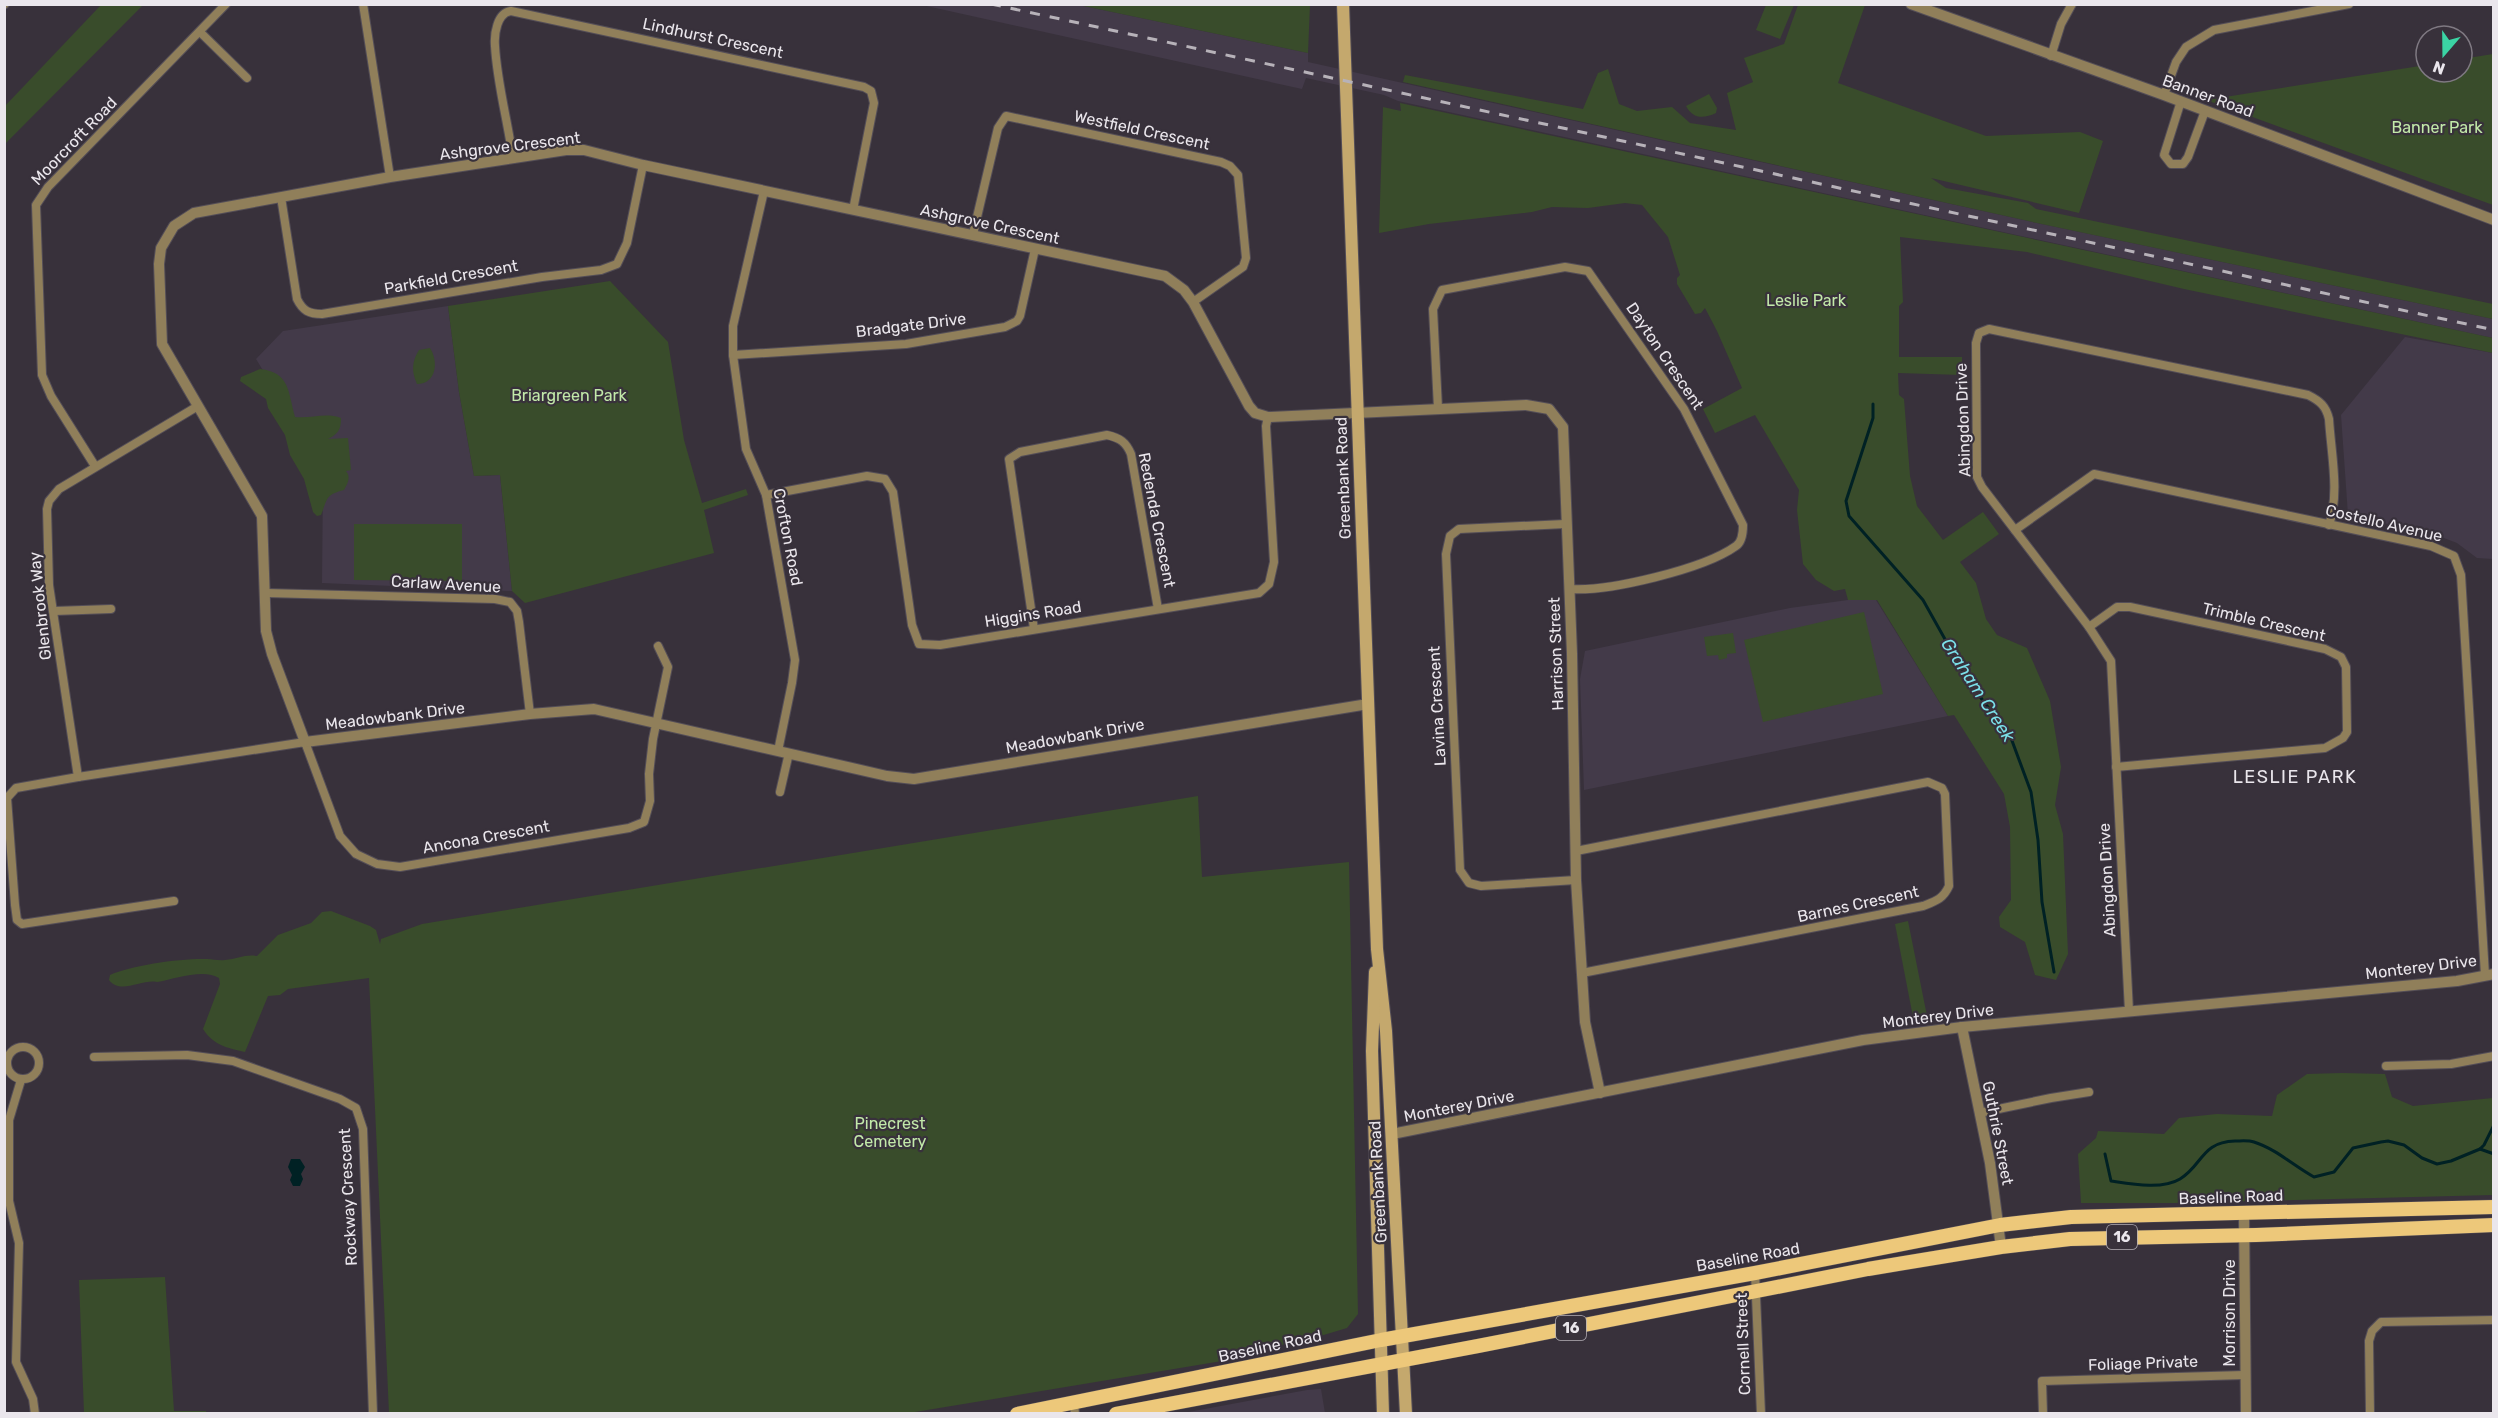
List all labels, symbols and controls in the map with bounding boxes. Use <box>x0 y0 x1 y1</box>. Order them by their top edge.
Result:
street label: Lindhurst Crescent <box>641 14 785 62</box>
north arrow <box>2414 24 2474 84</box>
text: N <box>2430 57 2448 79</box>
street label: Banner Road <box>2160 71 2256 121</box>
street label: Moorcroft Road <box>27 93 121 189</box>
street label: Westfield Crescent <box>1072 106 1212 154</box>
park label: Banner Park <box>2392 118 2483 137</box>
street label: Ashgrove Crescent <box>438 128 582 164</box>
street label: Ashgrove Crescent <box>919 200 1061 248</box>
street label: Parkfield Crescent <box>383 256 519 298</box>
park label: Leslie Park <box>1766 291 1847 310</box>
street label: Dayton Crescent <box>1622 299 1708 413</box>
street label: Bradgate Drive <box>855 309 967 341</box>
street label: Abingdon Drive <box>1952 363 1974 477</box>
park label: Briargreen Park <box>511 386 628 405</box>
street label: Greenbank Road <box>1331 416 1355 540</box>
street label: Redenda Crescent <box>1135 451 1179 589</box>
street label: Crofton Road <box>769 487 807 587</box>
street label: Costello Avenue <box>2324 500 2444 546</box>
street label: Glenbrook Way <box>25 551 55 661</box>
street label: Carlaw Avenue <box>390 572 502 596</box>
street label: Higgins Road <box>983 597 1083 631</box>
street label: Harrison Street <box>1545 597 1567 711</box>
street label: Trimble Crescent <box>2201 599 2327 645</box>
water label: Graham Creek <box>1936 634 2020 747</box>
street label: Lavina Crescent <box>1424 645 1450 767</box>
street label: Meadowbank Drive <box>324 698 466 734</box>
street label: Meadowbank Drive <box>1004 714 1146 758</box>
district label: LESLIE PARK <box>2233 766 2357 788</box>
street label: Ancona Crescent <box>421 817 551 857</box>
street label: Abingdon Drive <box>2095 822 2119 938</box>
street label: Barnes Crescent <box>1796 882 1920 926</box>
street label: Monterey Drive <box>2364 951 2478 983</box>
street label: Monterey Drive <box>1881 1000 1995 1032</box>
street label: Guthrie Street <box>1979 1079 2017 1187</box>
street label: Monterey Drive <box>1402 1086 1516 1126</box>
park label: Pinecrest Cemetery <box>854 1114 927 1151</box>
street label: Greenbank Road <box>1365 1120 1391 1244</box>
street label: Rockway Crescent <box>335 1128 361 1266</box>
street label: Baseline Road <box>2178 1186 2284 1208</box>
road number: 16 <box>2107 1225 2137 1249</box>
street label: Baseline Road <box>1695 1239 1801 1275</box>
street label: Morrison Drive <box>2220 1259 2239 1367</box>
street label: Cornell Street <box>1732 1292 1754 1396</box>
road number: 16 <box>1556 1316 1586 1340</box>
street label: Baseline Road <box>1217 1326 1323 1366</box>
street label: Foliage Private <box>2088 1352 2198 1374</box>

